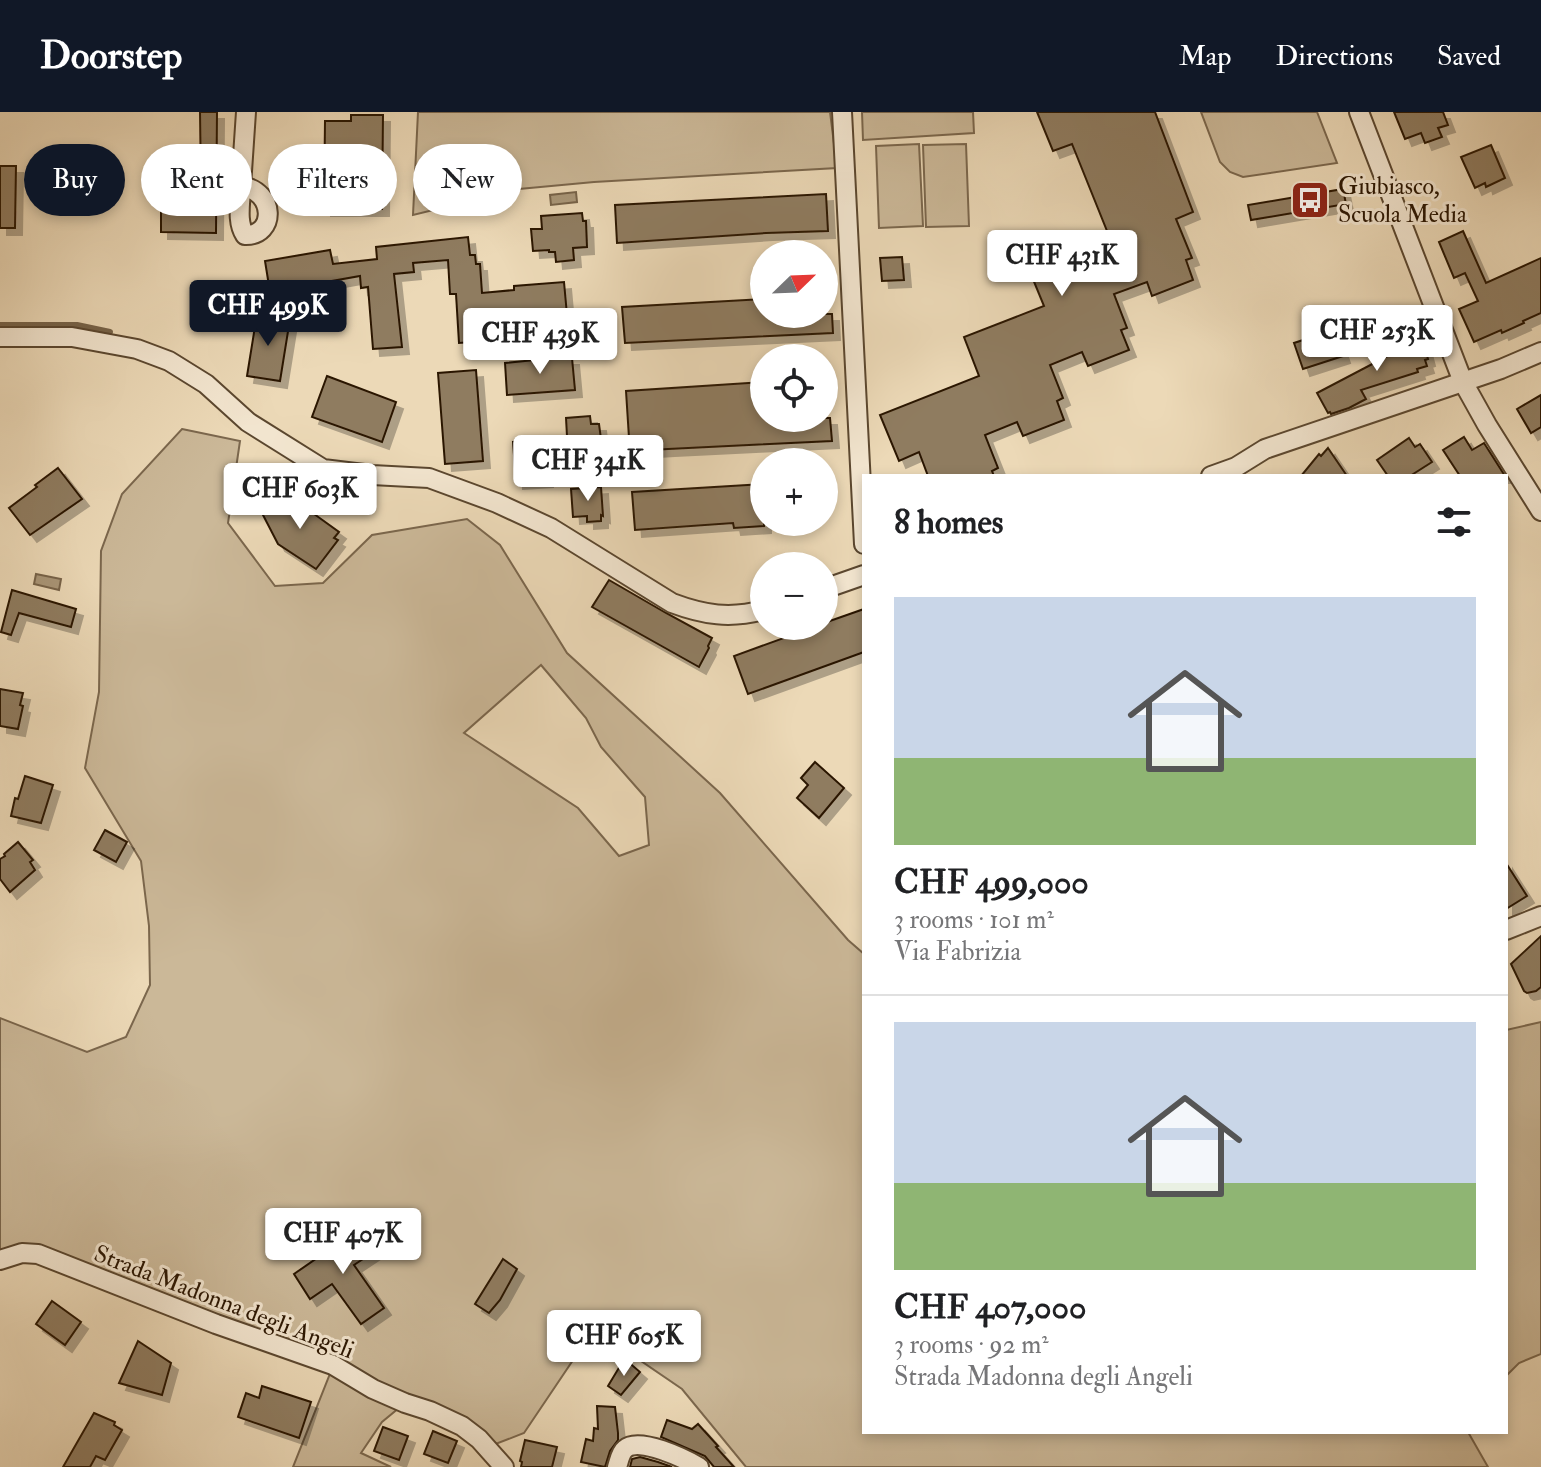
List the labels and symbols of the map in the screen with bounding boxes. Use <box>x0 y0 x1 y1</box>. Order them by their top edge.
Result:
place label: Giubiasco, Scuola Media <box>1338 171 1468 230</box>
bus stop icon: Giubiasco, Scuola Media <box>1289 179 1331 221</box>
pin: CHF 431K <box>979 230 1145 298</box>
north arrow <box>750 240 838 328</box>
pin: CHF 499K <box>185 280 351 348</box>
pin: CHF 253K <box>1294 305 1460 373</box>
pin: CHF 439K <box>457 308 623 376</box>
pin: CHF 341K <box>505 435 671 503</box>
pin: CHF 603K <box>217 463 383 531</box>
pin: CHF 407K <box>260 1208 426 1276</box>
street label: Strada Madonna degli Angeli <box>90 1238 358 1366</box>
pin: CHF 605K <box>541 1310 707 1378</box>

